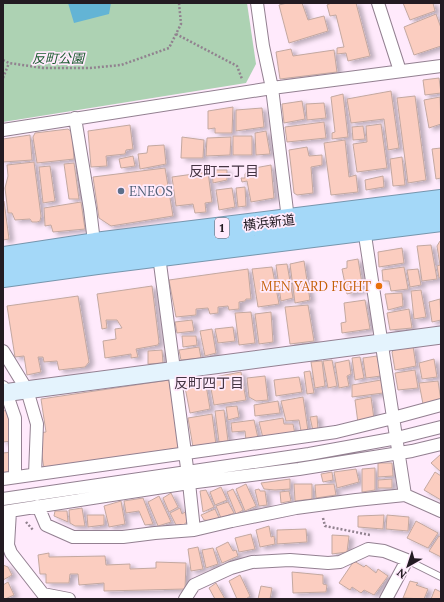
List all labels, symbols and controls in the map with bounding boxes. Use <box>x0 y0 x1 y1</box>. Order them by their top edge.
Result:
park label: 反町公園 <box>32 50 86 67</box>
district label: 反町二丁目 <box>189 162 259 180</box>
place label: ENEOS <box>129 183 173 200</box>
marker: ENEOS <box>116 186 126 196</box>
street label: 横浜新道 <box>242 211 296 234</box>
road number: 1 <box>215 218 229 238</box>
place label: MEN YARD FIGHT <box>261 278 372 295</box>
marker: MEN YARD FIGHT <box>374 281 384 291</box>
district label: 反町四丁目 <box>174 374 244 392</box>
north arrow <box>388 546 428 586</box>
text: N <box>394 565 409 582</box>

